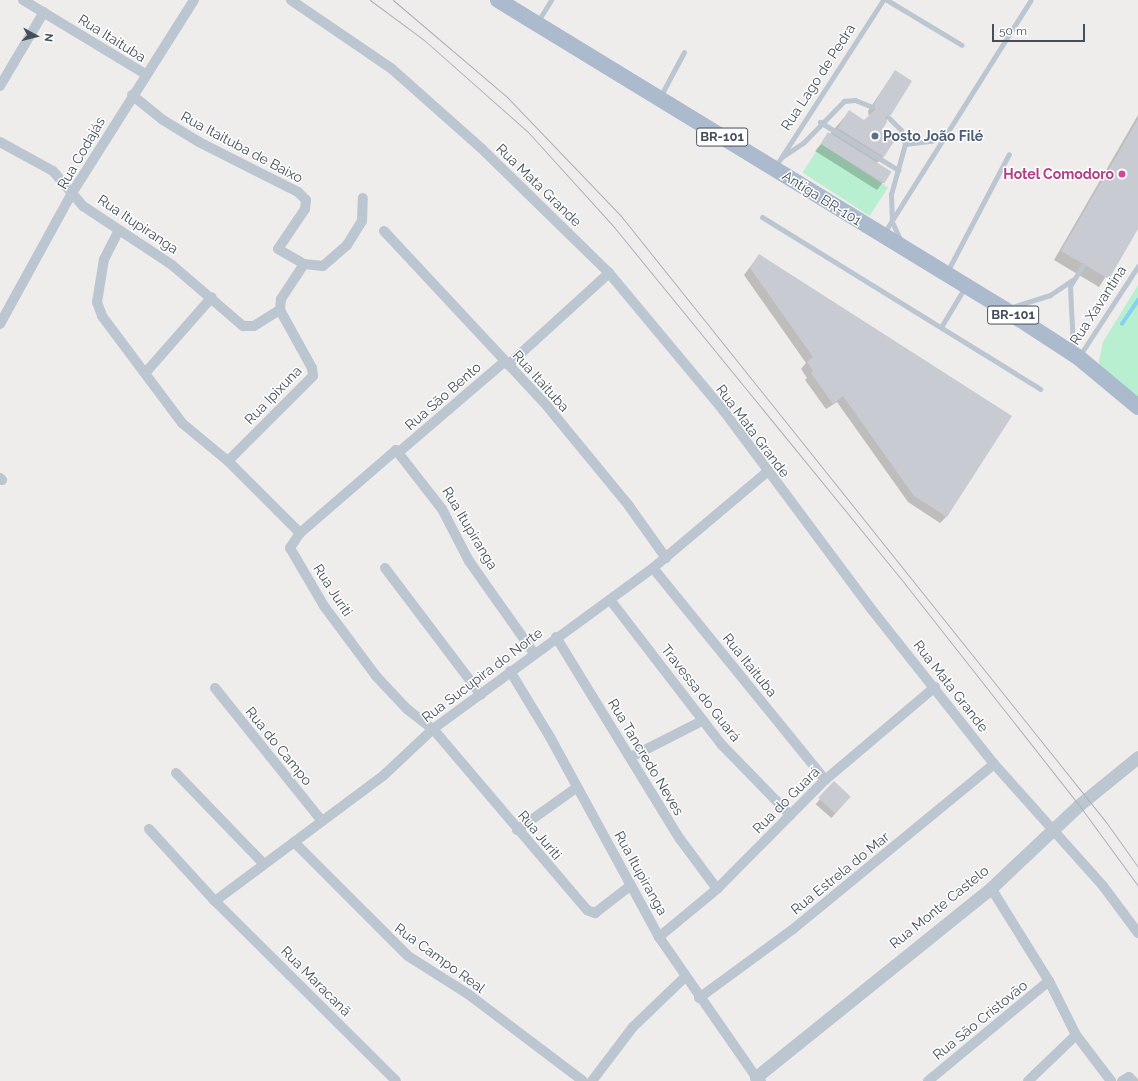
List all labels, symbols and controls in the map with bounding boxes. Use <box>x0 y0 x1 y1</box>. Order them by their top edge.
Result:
street label: Rua Itaituba <box>75 11 149 65</box>
north arrow <box>16 16 56 56</box>
scale bar <box>994 16 1087 42</box>
street label: Rua Lago de Pedra <box>777 21 859 133</box>
text: 50 m <box>999 24 1027 38</box>
text: N <box>41 33 55 42</box>
street label: Rua Itaituba de Baixo <box>178 108 306 186</box>
street label: Rua Codajás <box>54 114 108 192</box>
road number: BR-101 <box>696 126 748 148</box>
place label: Posto João Filé <box>883 128 984 144</box>
marker: Posto João Filé <box>870 131 880 141</box>
street label: Rua Mata Grande <box>493 140 585 230</box>
place label: Hotel Comodoro <box>1003 166 1114 182</box>
street label: Antiga BR-101 <box>779 167 865 229</box>
marker: Hotel Comodoro <box>1117 169 1127 179</box>
street label: Rua Itupiranga <box>95 191 181 257</box>
street label: Rua Xavantina <box>1066 262 1130 348</box>
road number: BR-101 <box>987 304 1039 326</box>
street label: Rua Itaituba <box>509 347 573 415</box>
street label: Rua São Bento <box>402 358 484 434</box>
street label: Rua Ipixuna <box>241 362 305 428</box>
street label: Rua Mata Grande <box>713 381 793 481</box>
street label: Rua Itupiranga <box>439 484 501 572</box>
street label: Rua Juriti <box>310 561 356 619</box>
street label: Rua Sucupira do Norte <box>418 624 546 726</box>
street label: Rua Itaituba <box>719 630 781 700</box>
street label: Rua Mata Grande <box>910 637 992 735</box>
street label: Travessa do Guará <box>658 641 744 745</box>
street label: Rua Tancredo Neves <box>604 695 688 819</box>
street label: Rua do Campo <box>242 703 316 789</box>
street label: Rua do Guará <box>749 763 823 837</box>
street label: Rua Juriti <box>515 807 565 863</box>
street label: Rua Itupiranga <box>611 828 671 918</box>
street label: Rua Estrela do Mar <box>787 828 893 918</box>
street label: Rua Monte Castelo <box>886 862 992 952</box>
street label: Rua Campo Real <box>391 920 489 996</box>
street label: Rua Maracanã <box>278 943 354 1019</box>
street label: Rua São Cristovão <box>929 977 1031 1063</box>

